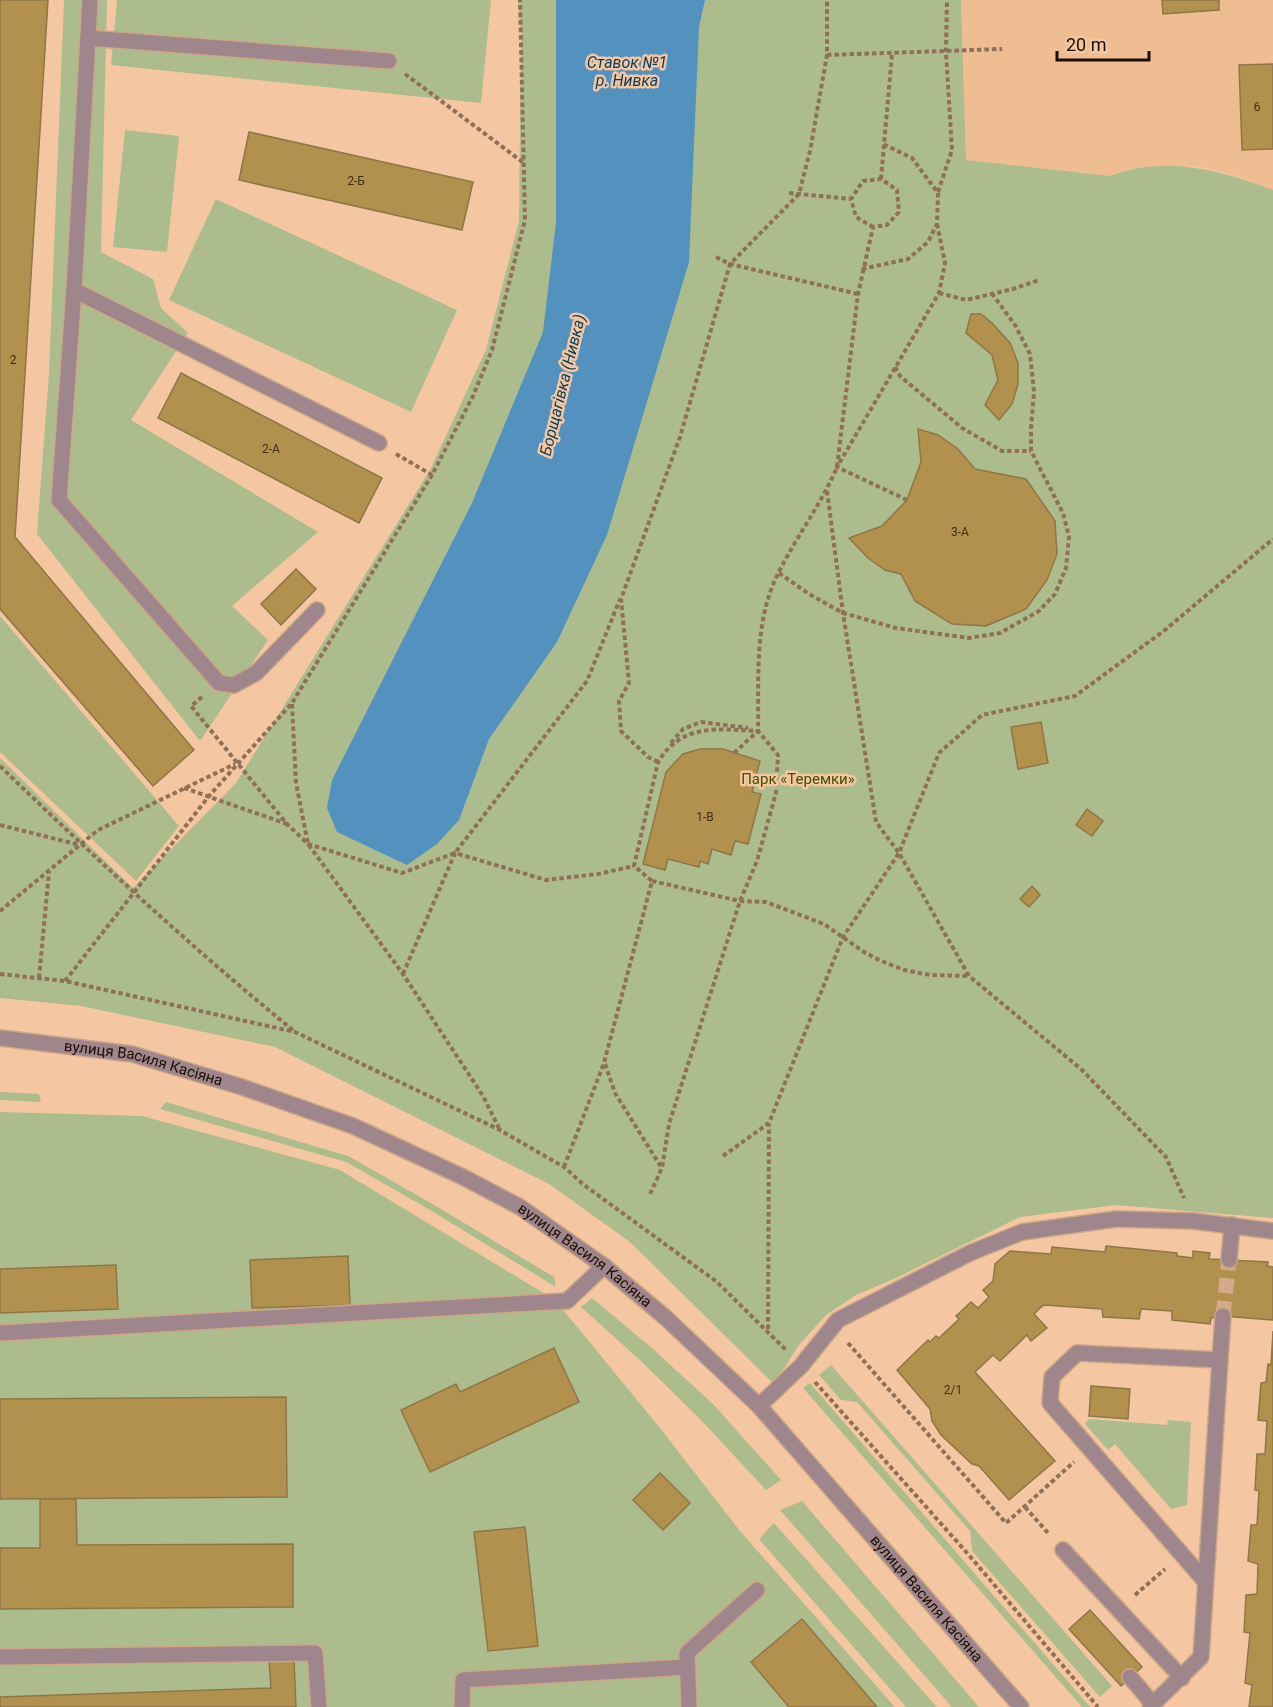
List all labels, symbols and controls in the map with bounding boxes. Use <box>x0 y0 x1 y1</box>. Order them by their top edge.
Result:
scale bar <box>1057 24 1148 62</box>
text: 20 m <box>1066 34 1106 55</box>
water label: Ставок №1 р. Нивка <box>587 53 667 90</box>
house number: 6 <box>1254 100 1261 114</box>
house number: 2-Б <box>347 174 365 188</box>
water label: Борщагівка (Нивка) <box>536 312 589 458</box>
house number: 2 <box>10 353 17 367</box>
house number: 2-А <box>262 442 280 456</box>
house number: 3-А <box>951 525 969 539</box>
park label: Парк «Теремки» <box>741 770 855 788</box>
house number: 1-В <box>696 810 714 824</box>
street label: вулиця Василя Касіяна <box>63 1037 225 1090</box>
street label: вулиця Василя Касіяна <box>514 1199 655 1311</box>
house number: 2/1 <box>944 1383 962 1397</box>
street label: вулиця Василя Касіяна <box>866 1531 987 1666</box>

